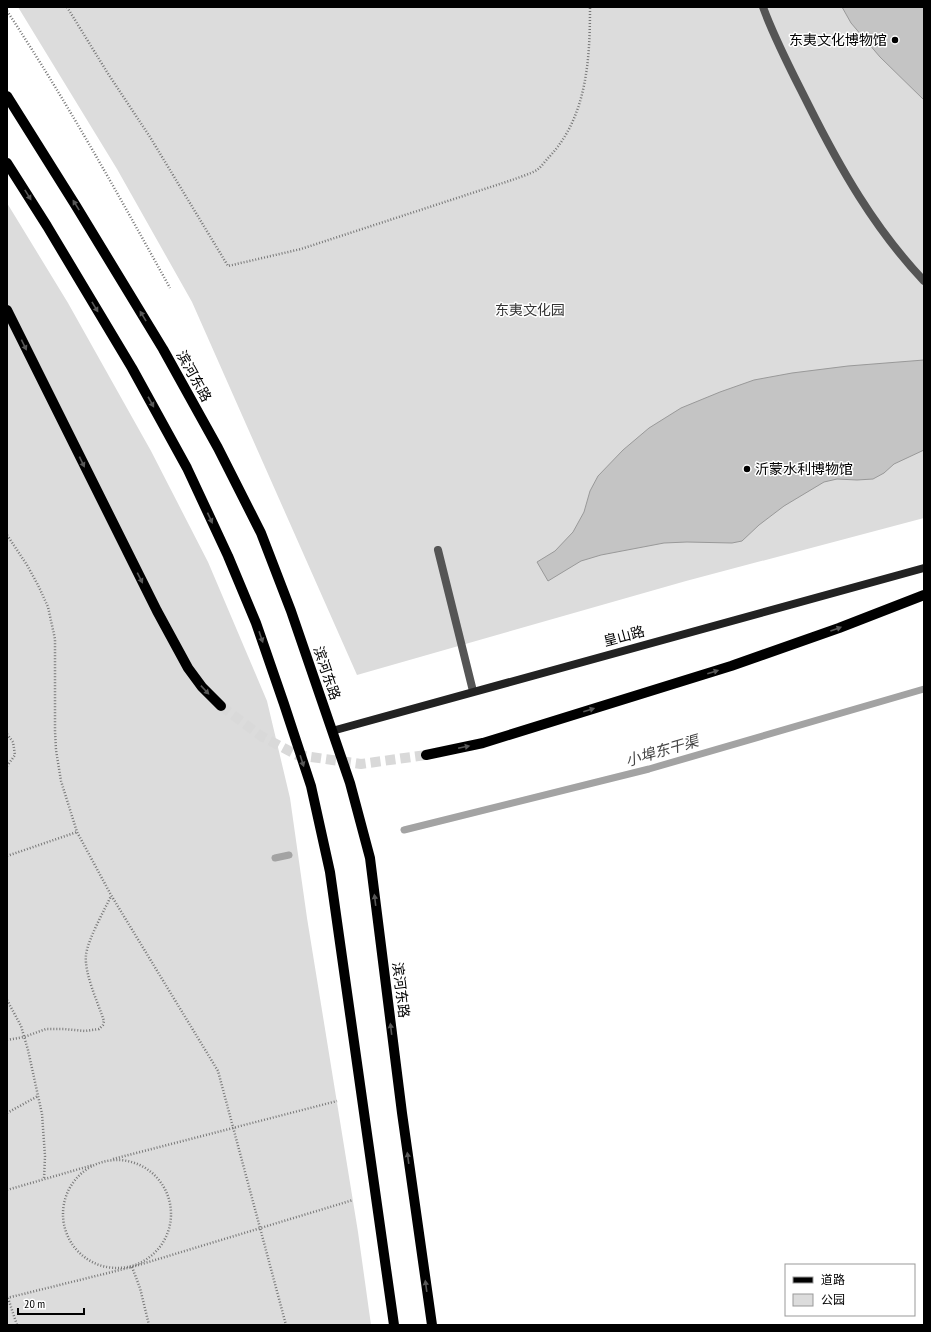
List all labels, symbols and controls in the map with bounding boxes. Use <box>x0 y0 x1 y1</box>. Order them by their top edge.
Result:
place label: 东夷文化博物馆 <box>789 31 887 49</box>
marker: 东夷文化博物馆 <box>890 35 900 45</box>
one-way arrow <box>24 190 32 201</box>
one-way arrow <box>72 199 79 211</box>
one-way arrow <box>92 301 99 313</box>
park label: 东夷文化园 <box>495 301 565 319</box>
one-way arrow <box>139 311 147 321</box>
one-way arrow <box>21 340 27 351</box>
street label: 滨河东路 <box>173 347 215 405</box>
one-way arrow <box>148 396 155 408</box>
one-way arrow <box>79 456 85 468</box>
place label: 沂蒙水利博物馆 <box>755 460 853 478</box>
marker: 沂蒙水利博物馆 <box>742 464 752 474</box>
one-way arrow <box>207 512 213 523</box>
one-way arrow <box>137 572 143 584</box>
street label: 皇山路 <box>601 622 647 650</box>
one-way arrow <box>830 626 842 632</box>
one-way arrow <box>258 632 264 644</box>
street label: 滨河东路 <box>309 644 345 702</box>
one-way arrow <box>707 669 719 675</box>
one-way arrow <box>200 685 210 695</box>
one-way arrow <box>583 707 595 713</box>
water label: 小埠东干渠 <box>623 731 702 770</box>
one-way arrow <box>458 743 470 749</box>
one-way arrow <box>299 755 305 767</box>
one-way arrow <box>372 894 378 906</box>
street label: 滨河东路 <box>389 961 413 1019</box>
one-way arrow <box>388 1023 395 1035</box>
one-way arrow <box>405 1152 411 1164</box>
legend <box>785 1264 915 1316</box>
text: 道路 <box>821 1272 845 1287</box>
one-way arrow <box>423 1280 429 1292</box>
scale bar <box>18 1290 84 1316</box>
text: 公园 <box>821 1292 845 1307</box>
text: 20 m <box>24 1296 45 1311</box>

